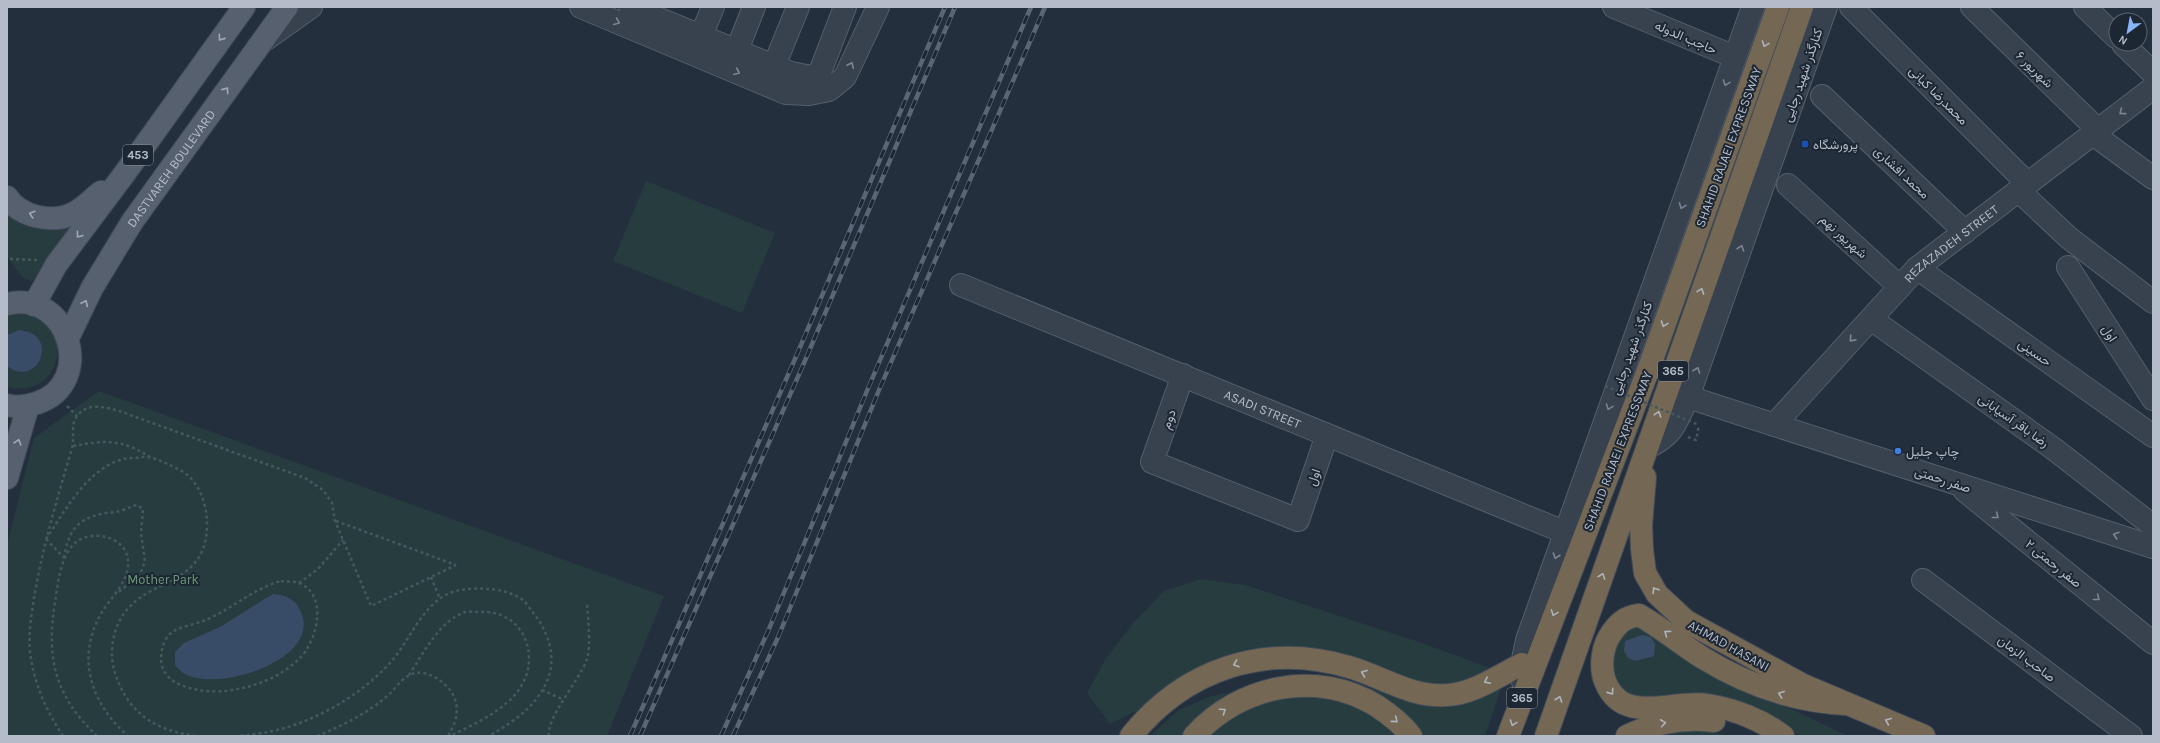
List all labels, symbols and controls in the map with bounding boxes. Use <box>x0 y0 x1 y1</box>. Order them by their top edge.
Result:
north arrow <box>2108 12 2148 52</box>
one-way arrow <box>613 17 621 25</box>
street label: حاجب الدوله <box>1652 18 1719 58</box>
street label: کنارگذر شهید رجایی <box>1779 26 1827 124</box>
text: N <box>2116 32 2130 48</box>
one-way arrow <box>219 34 226 41</box>
one-way arrow <box>1761 40 1769 47</box>
street label: شهریور ۶ <box>2012 48 2056 92</box>
one-way arrow <box>846 62 854 69</box>
street label: محمدرضا کیانی <box>1905 63 1971 129</box>
street label: SHAHID RAJAEI EXPRESSWAY <box>1692 65 1765 229</box>
one-way arrow <box>734 68 741 76</box>
one-way arrow <box>1722 80 1730 87</box>
one-way arrow <box>221 87 228 94</box>
street label: DASTVAREH BOULEVARD <box>124 107 219 230</box>
one-way arrow <box>2119 107 2126 115</box>
place label: پرورشگاه <box>1813 137 1858 154</box>
marker: پرورشگاه <box>1800 139 1810 149</box>
street label: محمد افشاری <box>1870 143 1932 203</box>
road number: 453 <box>123 145 153 165</box>
street label: REZAZADEH STREET <box>1901 201 2002 286</box>
one-way arrow <box>1678 202 1686 209</box>
one-way arrow <box>28 210 35 219</box>
street label: شهریور نهم <box>1816 211 1870 262</box>
one-way arrow <box>77 230 84 237</box>
one-way arrow <box>1736 245 1744 252</box>
one-way arrow <box>1696 288 1705 295</box>
street label: کنارگذر شهید رجایی <box>1608 299 1656 397</box>
one-way arrow <box>80 300 88 307</box>
one-way arrow <box>1661 321 1669 328</box>
street label: اول <box>2098 322 2121 345</box>
one-way arrow <box>1849 334 1857 342</box>
street label: حسینی <box>2015 336 2054 370</box>
road number: 365 <box>1658 361 1688 381</box>
one-way arrow <box>1693 367 1701 374</box>
street label: SHAHID RAJAEI EXPRESSWAY <box>1580 369 1655 533</box>
street label: ASADI STREET <box>1222 387 1304 432</box>
street label: رضا باقر آسیابانی <box>1975 391 2052 451</box>
one-way arrow <box>1606 403 1614 410</box>
street label: دوم <box>1158 407 1180 431</box>
one-way arrow <box>1654 411 1662 418</box>
one-way arrow <box>13 439 22 446</box>
place label: چاپ جلیل <box>1906 444 1960 461</box>
marker: چاپ جلیل <box>1893 446 1903 456</box>
street label: صفر رحمتی <box>1913 463 1973 497</box>
street label: اول <box>1304 467 1324 488</box>
one-way arrow <box>1992 512 1999 519</box>
one-way arrow <box>2113 531 2120 539</box>
street label: صفر رحمتی ۲ <box>2022 536 2085 591</box>
one-way arrow <box>1552 552 1561 559</box>
park label: Mother Park <box>127 572 199 587</box>
one-way arrow <box>1597 573 1606 580</box>
one-way arrow <box>1653 587 1660 594</box>
one-way arrow <box>2093 593 2100 600</box>
one-way arrow <box>1551 609 1559 616</box>
street label: AHMAD HASANI <box>1686 617 1772 674</box>
one-way arrow <box>1664 631 1671 638</box>
street label: صاحب الزمان <box>1994 632 2058 686</box>
one-way arrow <box>1233 659 1240 668</box>
one-way arrow <box>1360 670 1368 678</box>
one-way arrow <box>1484 676 1492 684</box>
one-way arrow <box>1606 687 1613 694</box>
road number: 365 <box>1507 688 1537 708</box>
one-way arrow <box>1778 690 1785 698</box>
one-way arrow <box>1554 696 1563 703</box>
one-way arrow <box>1219 709 1226 716</box>
one-way arrow <box>1391 715 1398 722</box>
one-way arrow <box>1885 718 1892 726</box>
one-way arrow <box>1660 719 1666 728</box>
one-way arrow <box>1509 720 1518 727</box>

